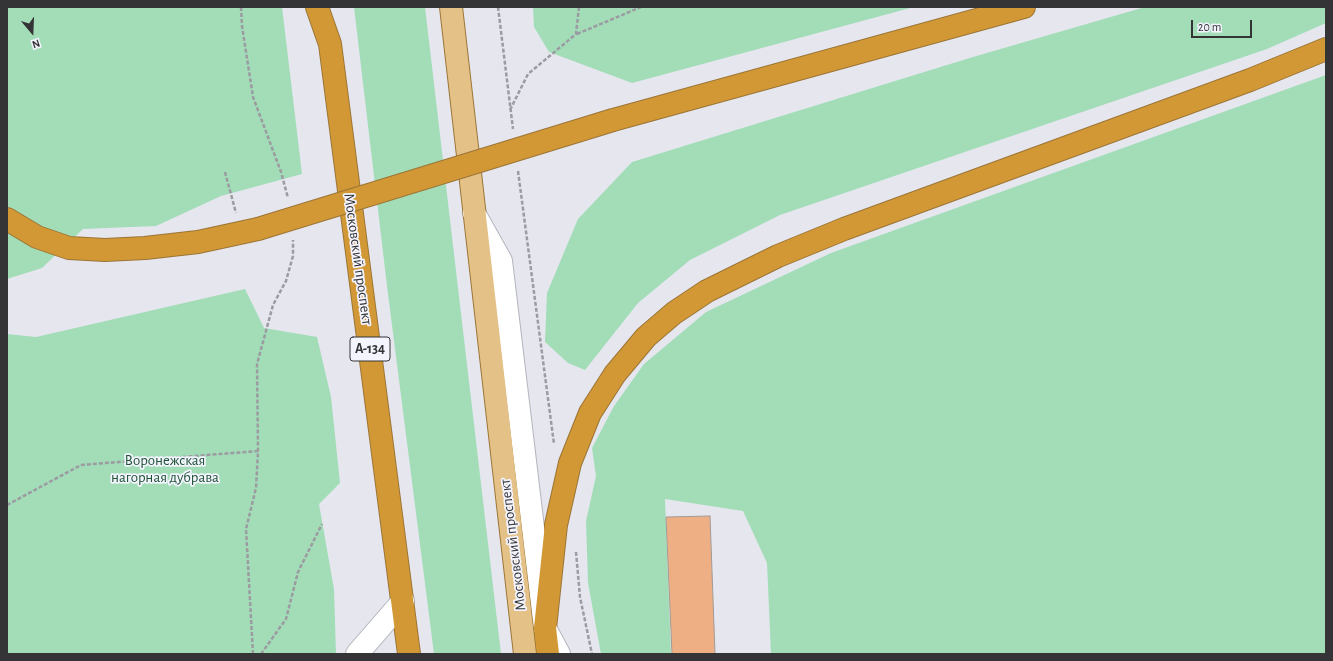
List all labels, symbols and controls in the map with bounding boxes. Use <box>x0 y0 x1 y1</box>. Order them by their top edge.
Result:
north arrow <box>12 12 52 52</box>
scale bar <box>1193 12 1254 38</box>
text: 20 m <box>1198 21 1221 33</box>
text: N <box>31 37 41 50</box>
street label: Московский проспект <box>340 192 376 326</box>
road number: А-134 <box>350 337 390 361</box>
park label: Воронежская нагорная дубрава <box>111 451 219 486</box>
street label: Московский проспект <box>496 478 530 612</box>

